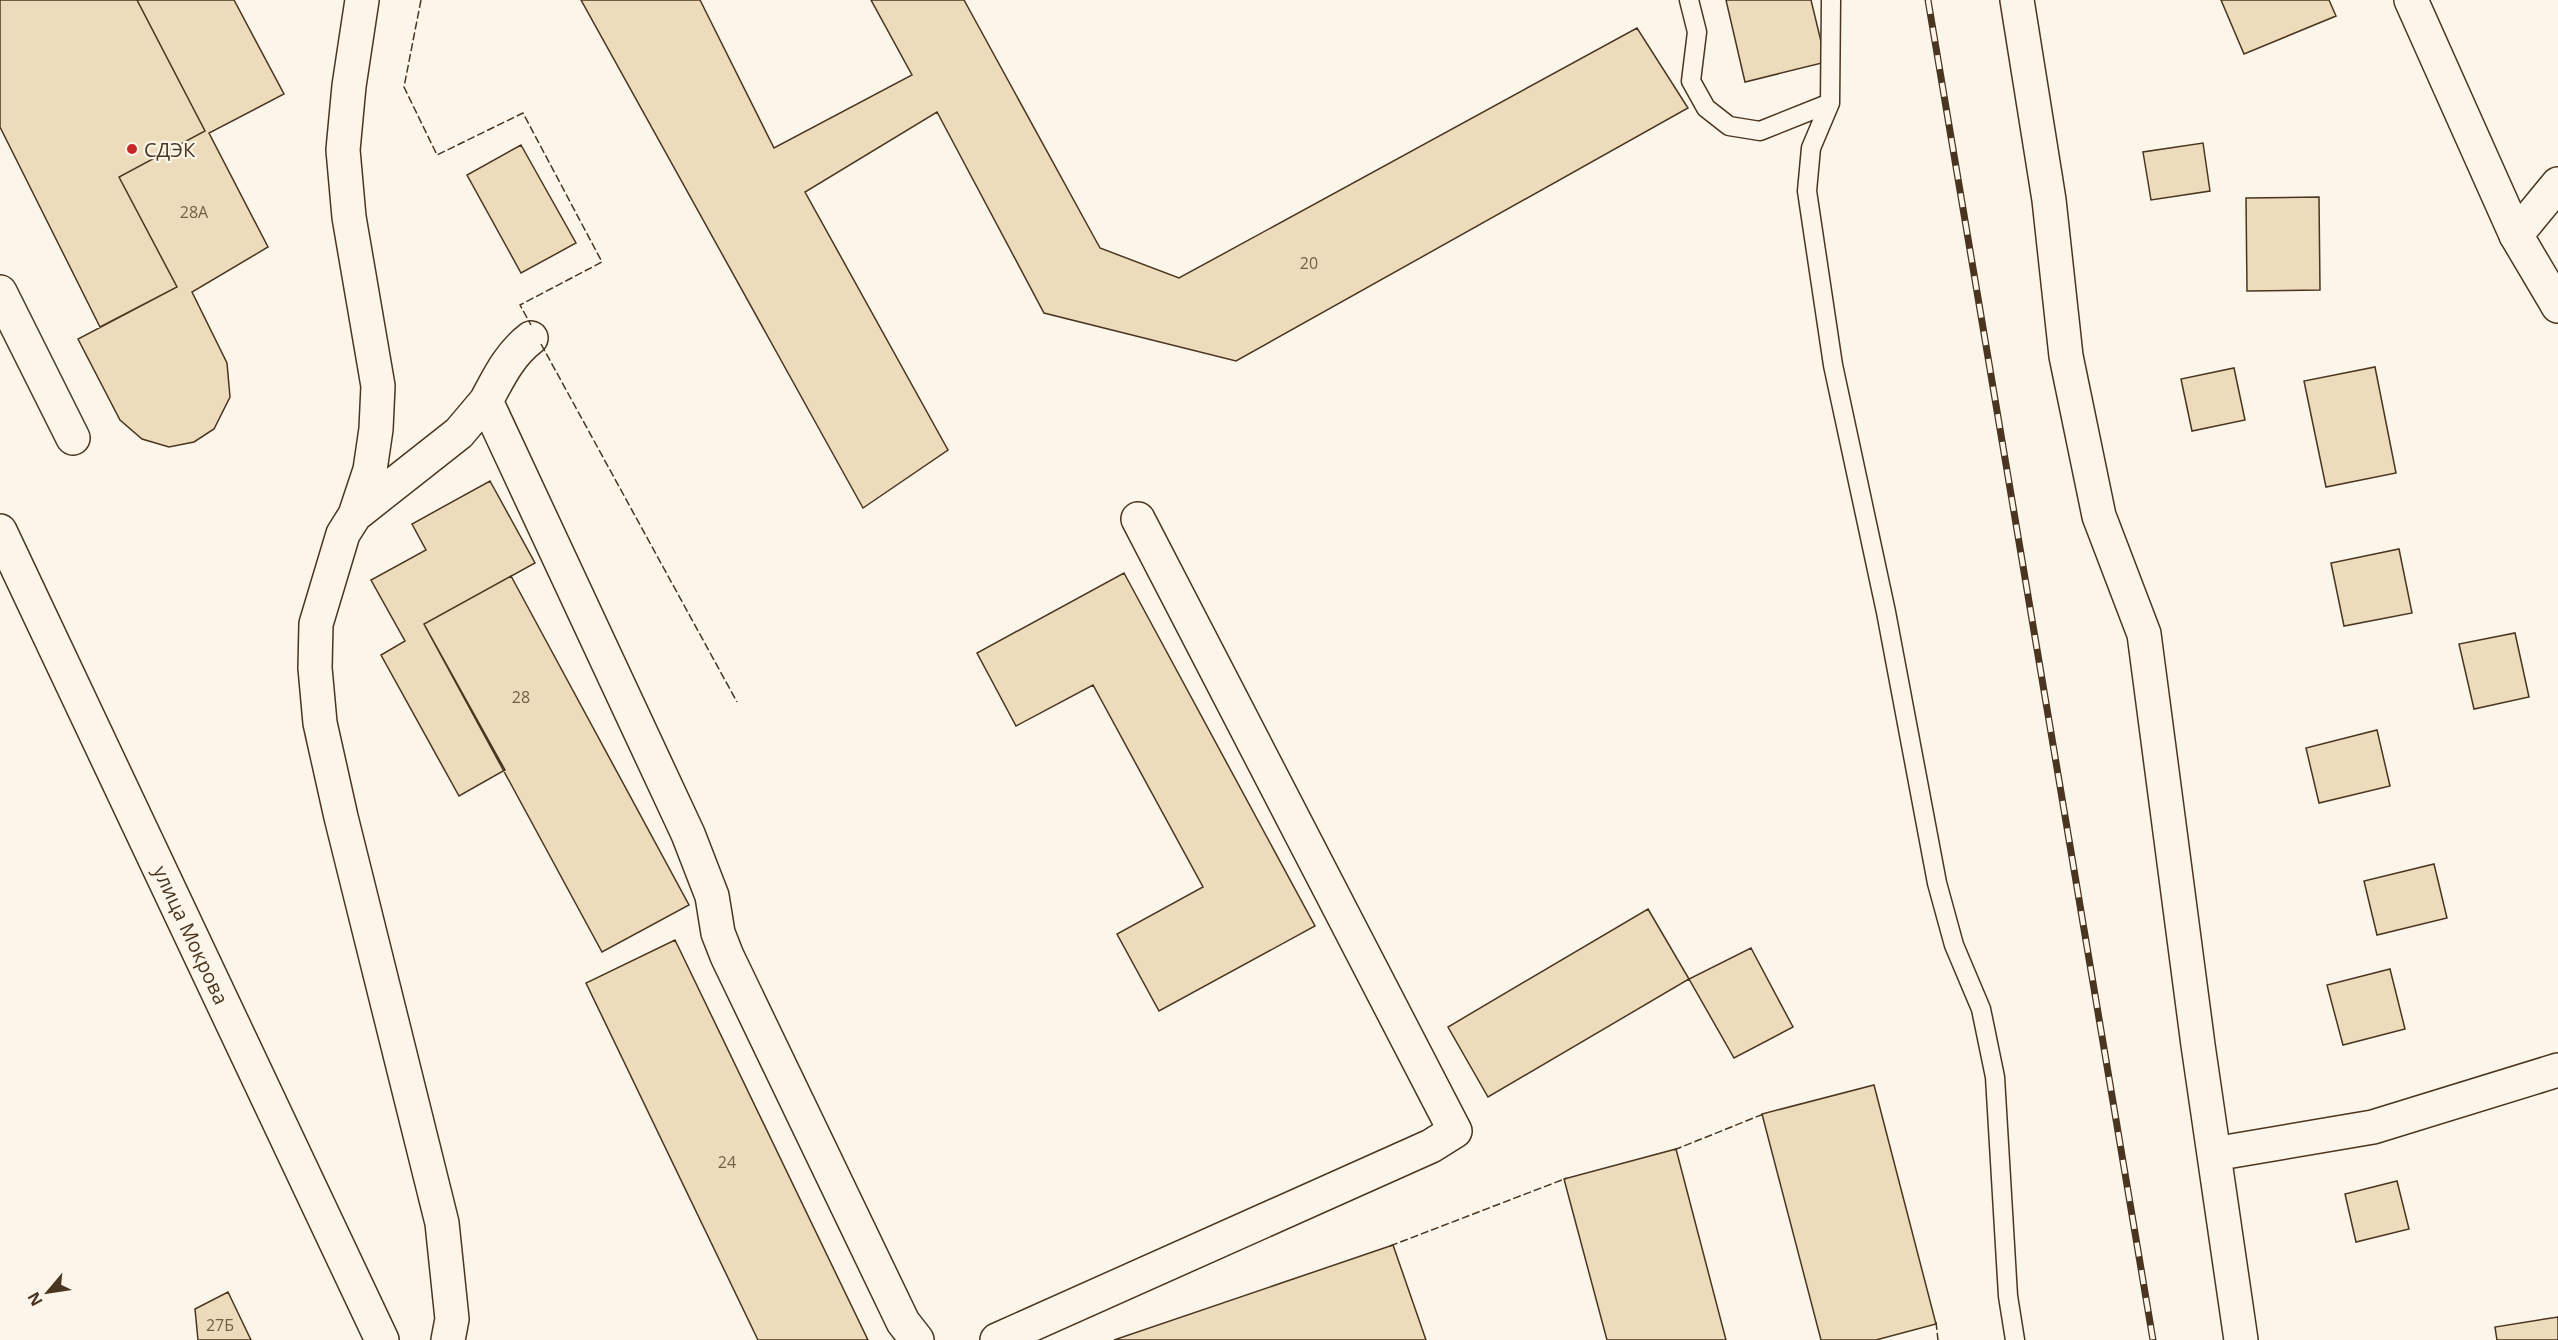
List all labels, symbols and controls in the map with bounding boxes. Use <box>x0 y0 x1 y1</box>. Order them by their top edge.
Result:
place label: СДЭК <box>144 136 196 163</box>
marker: СДЭК <box>125 142 139 156</box>
house number: 28А <box>180 201 209 223</box>
house number: 20 <box>1300 252 1318 274</box>
house number: 28 <box>512 686 530 708</box>
street label: улица Мокрова <box>147 861 235 1009</box>
house number: 24 <box>718 1151 736 1173</box>
north arrow <box>18 1262 78 1322</box>
text: N <box>22 1288 48 1310</box>
house number: 27Б <box>206 1314 234 1336</box>

